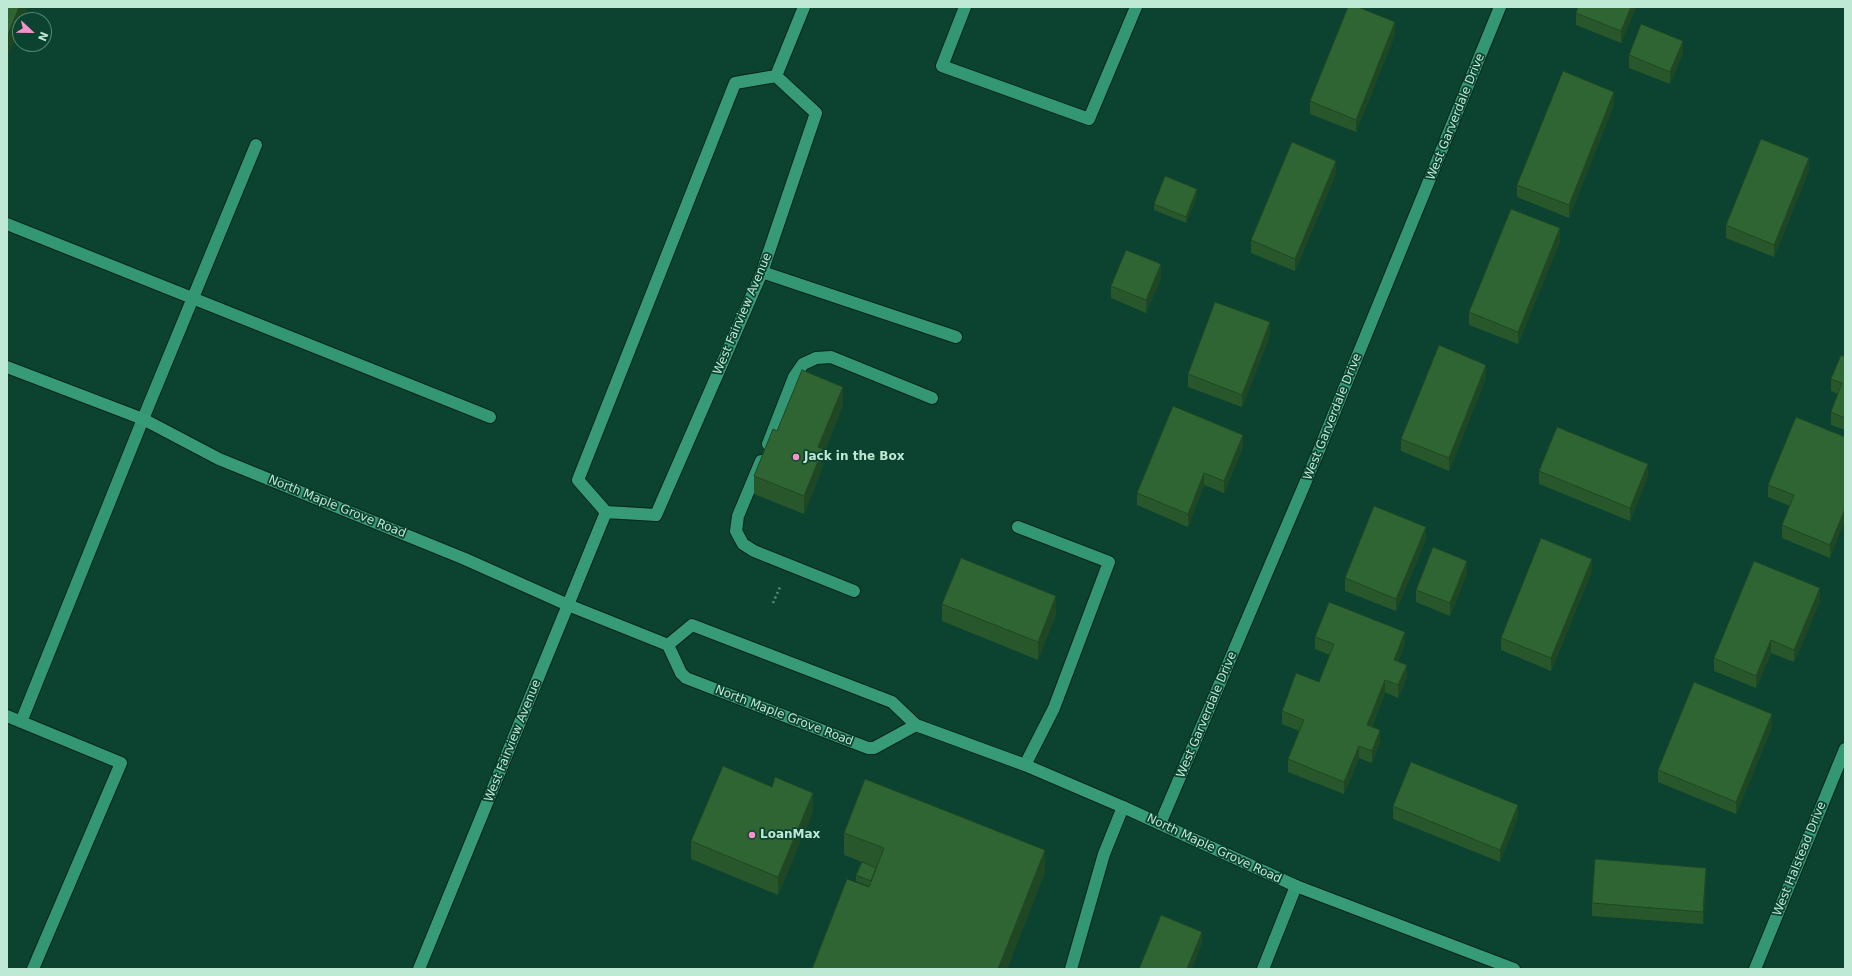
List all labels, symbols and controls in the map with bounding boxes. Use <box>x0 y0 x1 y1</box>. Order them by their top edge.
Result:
north arrow <box>12 12 52 52</box>
text: N <box>35 30 50 43</box>
street label: West Garverdale Drive <box>1424 51 1488 183</box>
street label: West Fairview Avenue <box>711 251 775 377</box>
street label: West Garverdale Drive <box>1301 351 1365 483</box>
place label: Jack in the Box <box>804 450 904 464</box>
marker: Jack in the Box <box>791 452 801 462</box>
street label: North Maple Grove Road <box>266 473 408 541</box>
street label: West Garverdale Drive <box>1174 650 1240 780</box>
street label: West Fairview Avenue <box>482 678 544 804</box>
street label: North Maple Grove Road <box>713 683 855 749</box>
street label: West Halstead Drive <box>1770 800 1830 918</box>
street label: North Maple Grove Road <box>1144 811 1284 887</box>
place label: LoanMax <box>760 828 820 842</box>
marker: LoanMax <box>747 830 757 840</box>

